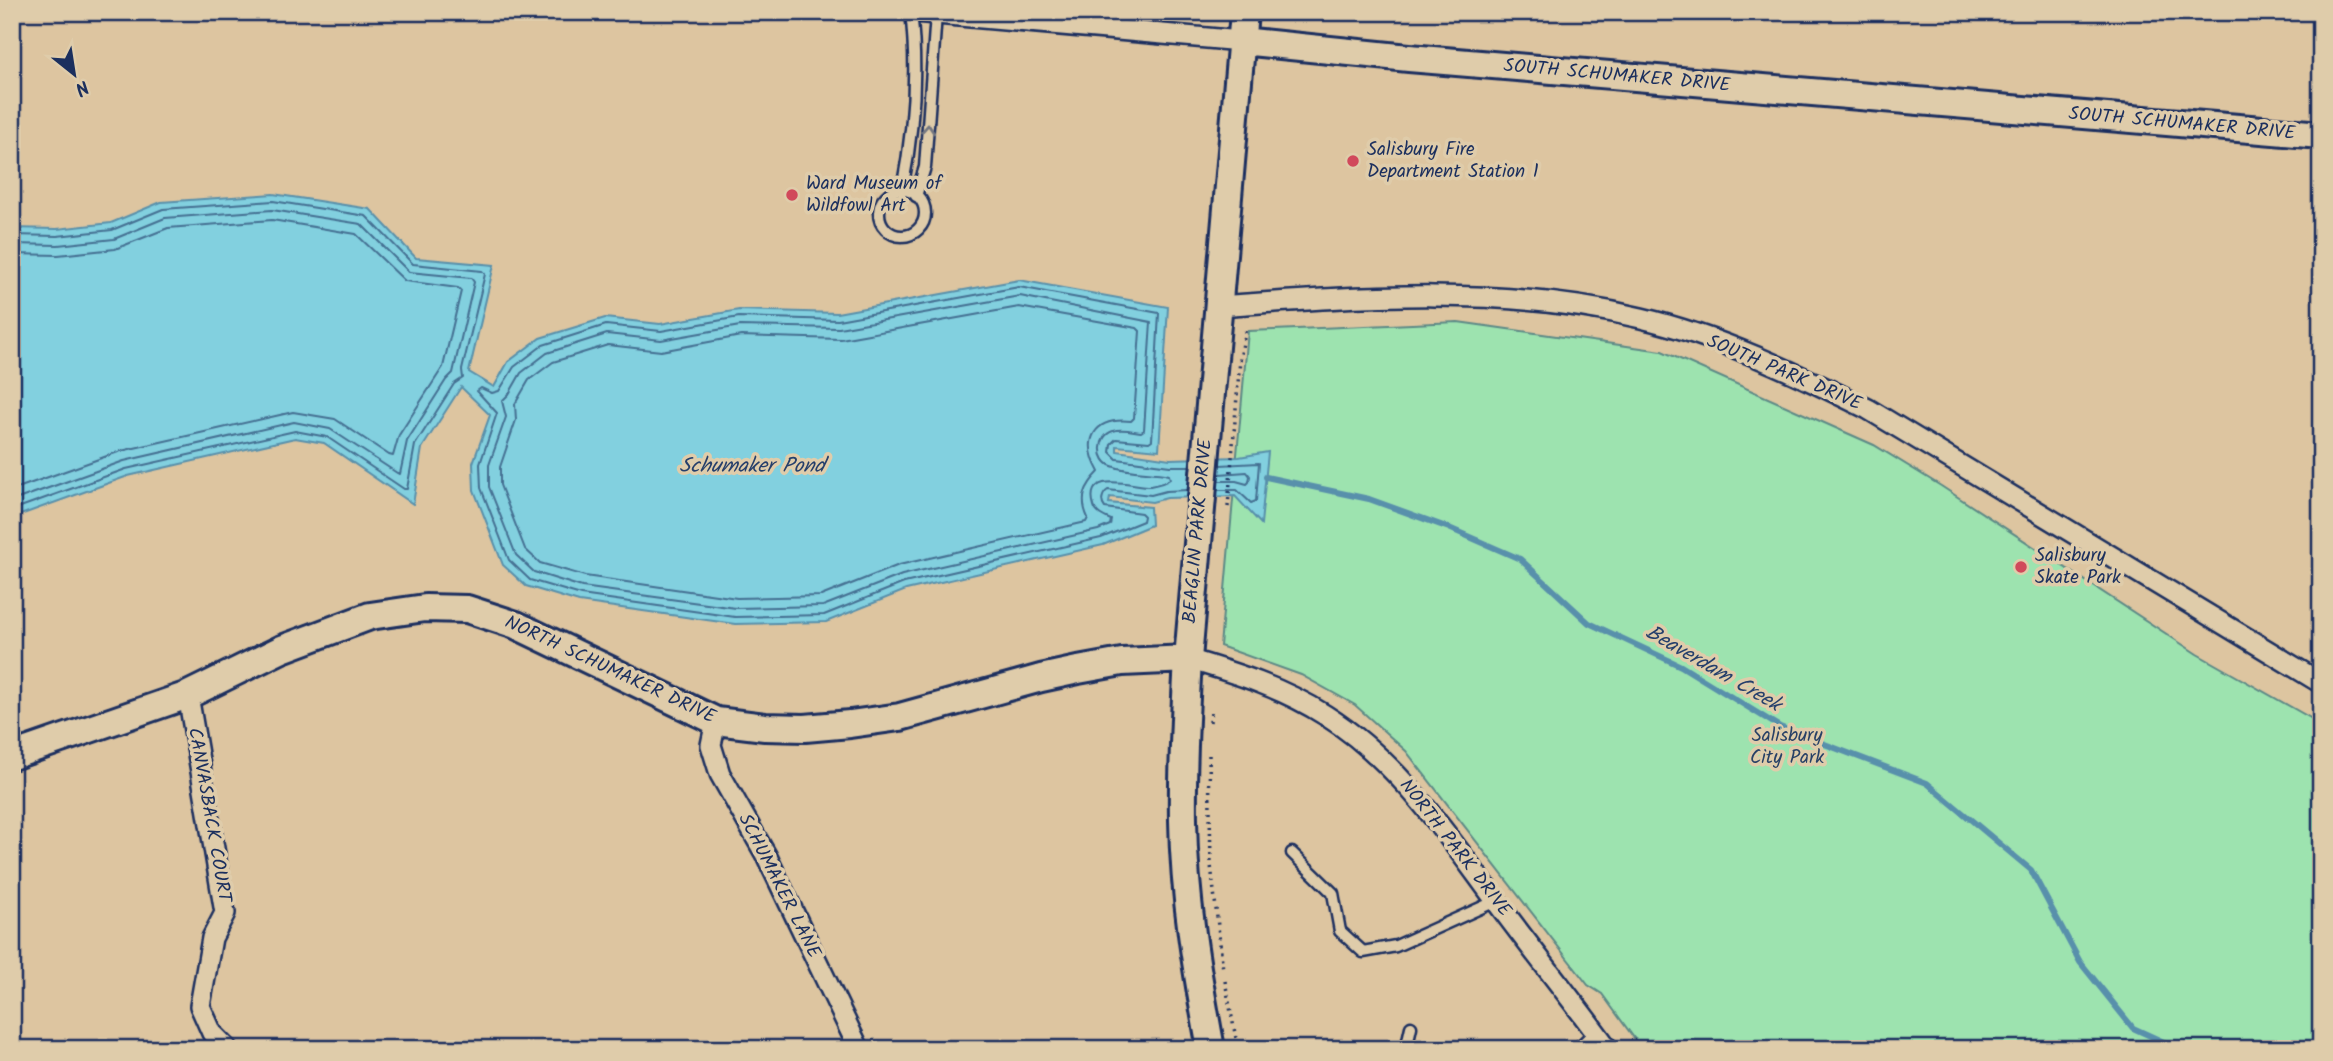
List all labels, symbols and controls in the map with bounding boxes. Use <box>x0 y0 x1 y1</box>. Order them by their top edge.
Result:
north arrow <box>38 38 108 108</box>
street label: SOUTH SCHUMAKER DRIVE <box>1503 51 1732 101</box>
text: N <box>69 71 94 103</box>
street label: SOUTH SCHUMAKER DRIVE <box>2068 99 2297 149</box>
one-way arrow <box>920 123 935 134</box>
place label: Salisbury Fire Department Station 1 <box>1367 135 1539 187</box>
marker: Salisbury Fire Department Station 1 <box>1345 153 1361 169</box>
place label: Ward Museum of Wildfowl Art <box>806 169 943 221</box>
marker: Ward Museum of Wildfowl Art <box>784 187 800 203</box>
street label: SOUTH PARK DRIVE <box>1702 327 1867 420</box>
street label: BEAGLIN PARK DRIVE <box>1175 436 1221 625</box>
water label: Schumaker Pond <box>679 450 829 483</box>
place label: Salisbury Skate Park <box>2035 541 2121 593</box>
marker: Salisbury Skate Park <box>2013 559 2029 575</box>
street label: NORTH SCHUMAKER DRIVE <box>500 608 721 733</box>
water label: Beaverdam Creek <box>1639 617 1790 723</box>
park label: Salisbury City Park <box>1750 721 1824 773</box>
street label: CANVASBACK COURT <box>179 725 239 907</box>
street label: NORTH PARK DRIVE <box>1391 772 1519 924</box>
street label: SCHUMAKER LANE <box>730 808 829 964</box>

